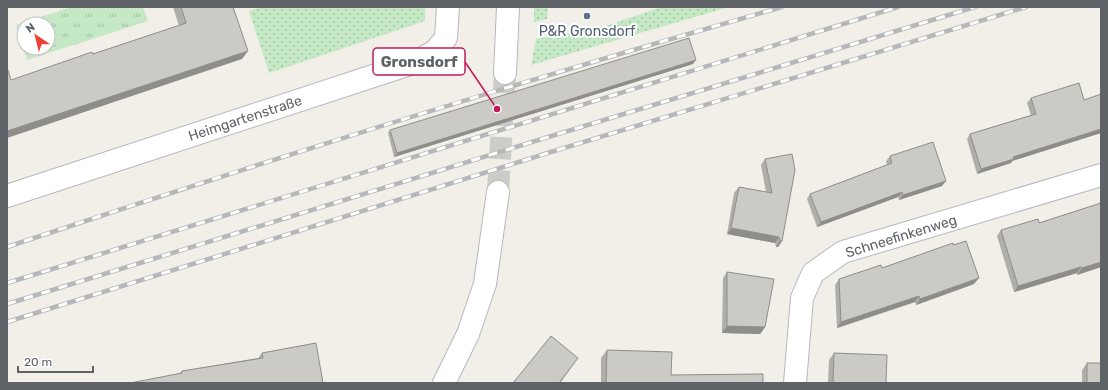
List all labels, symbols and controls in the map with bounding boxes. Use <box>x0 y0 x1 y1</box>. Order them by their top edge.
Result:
marker: P&R Gronsdorf <box>582 11 592 21</box>
north arrow <box>16 16 56 56</box>
text: N <box>24 21 38 36</box>
place label: P&R Gronsdorf <box>539 23 636 40</box>
callout: Gronsdorf <box>373 48 465 75</box>
text: Gronsdorf <box>381 53 458 71</box>
street label: Heimgartenstraße <box>186 92 304 145</box>
street label: Schneefinkenweg <box>843 211 959 262</box>
scale bar <box>18 348 93 374</box>
text: 20 m <box>24 355 52 369</box>

